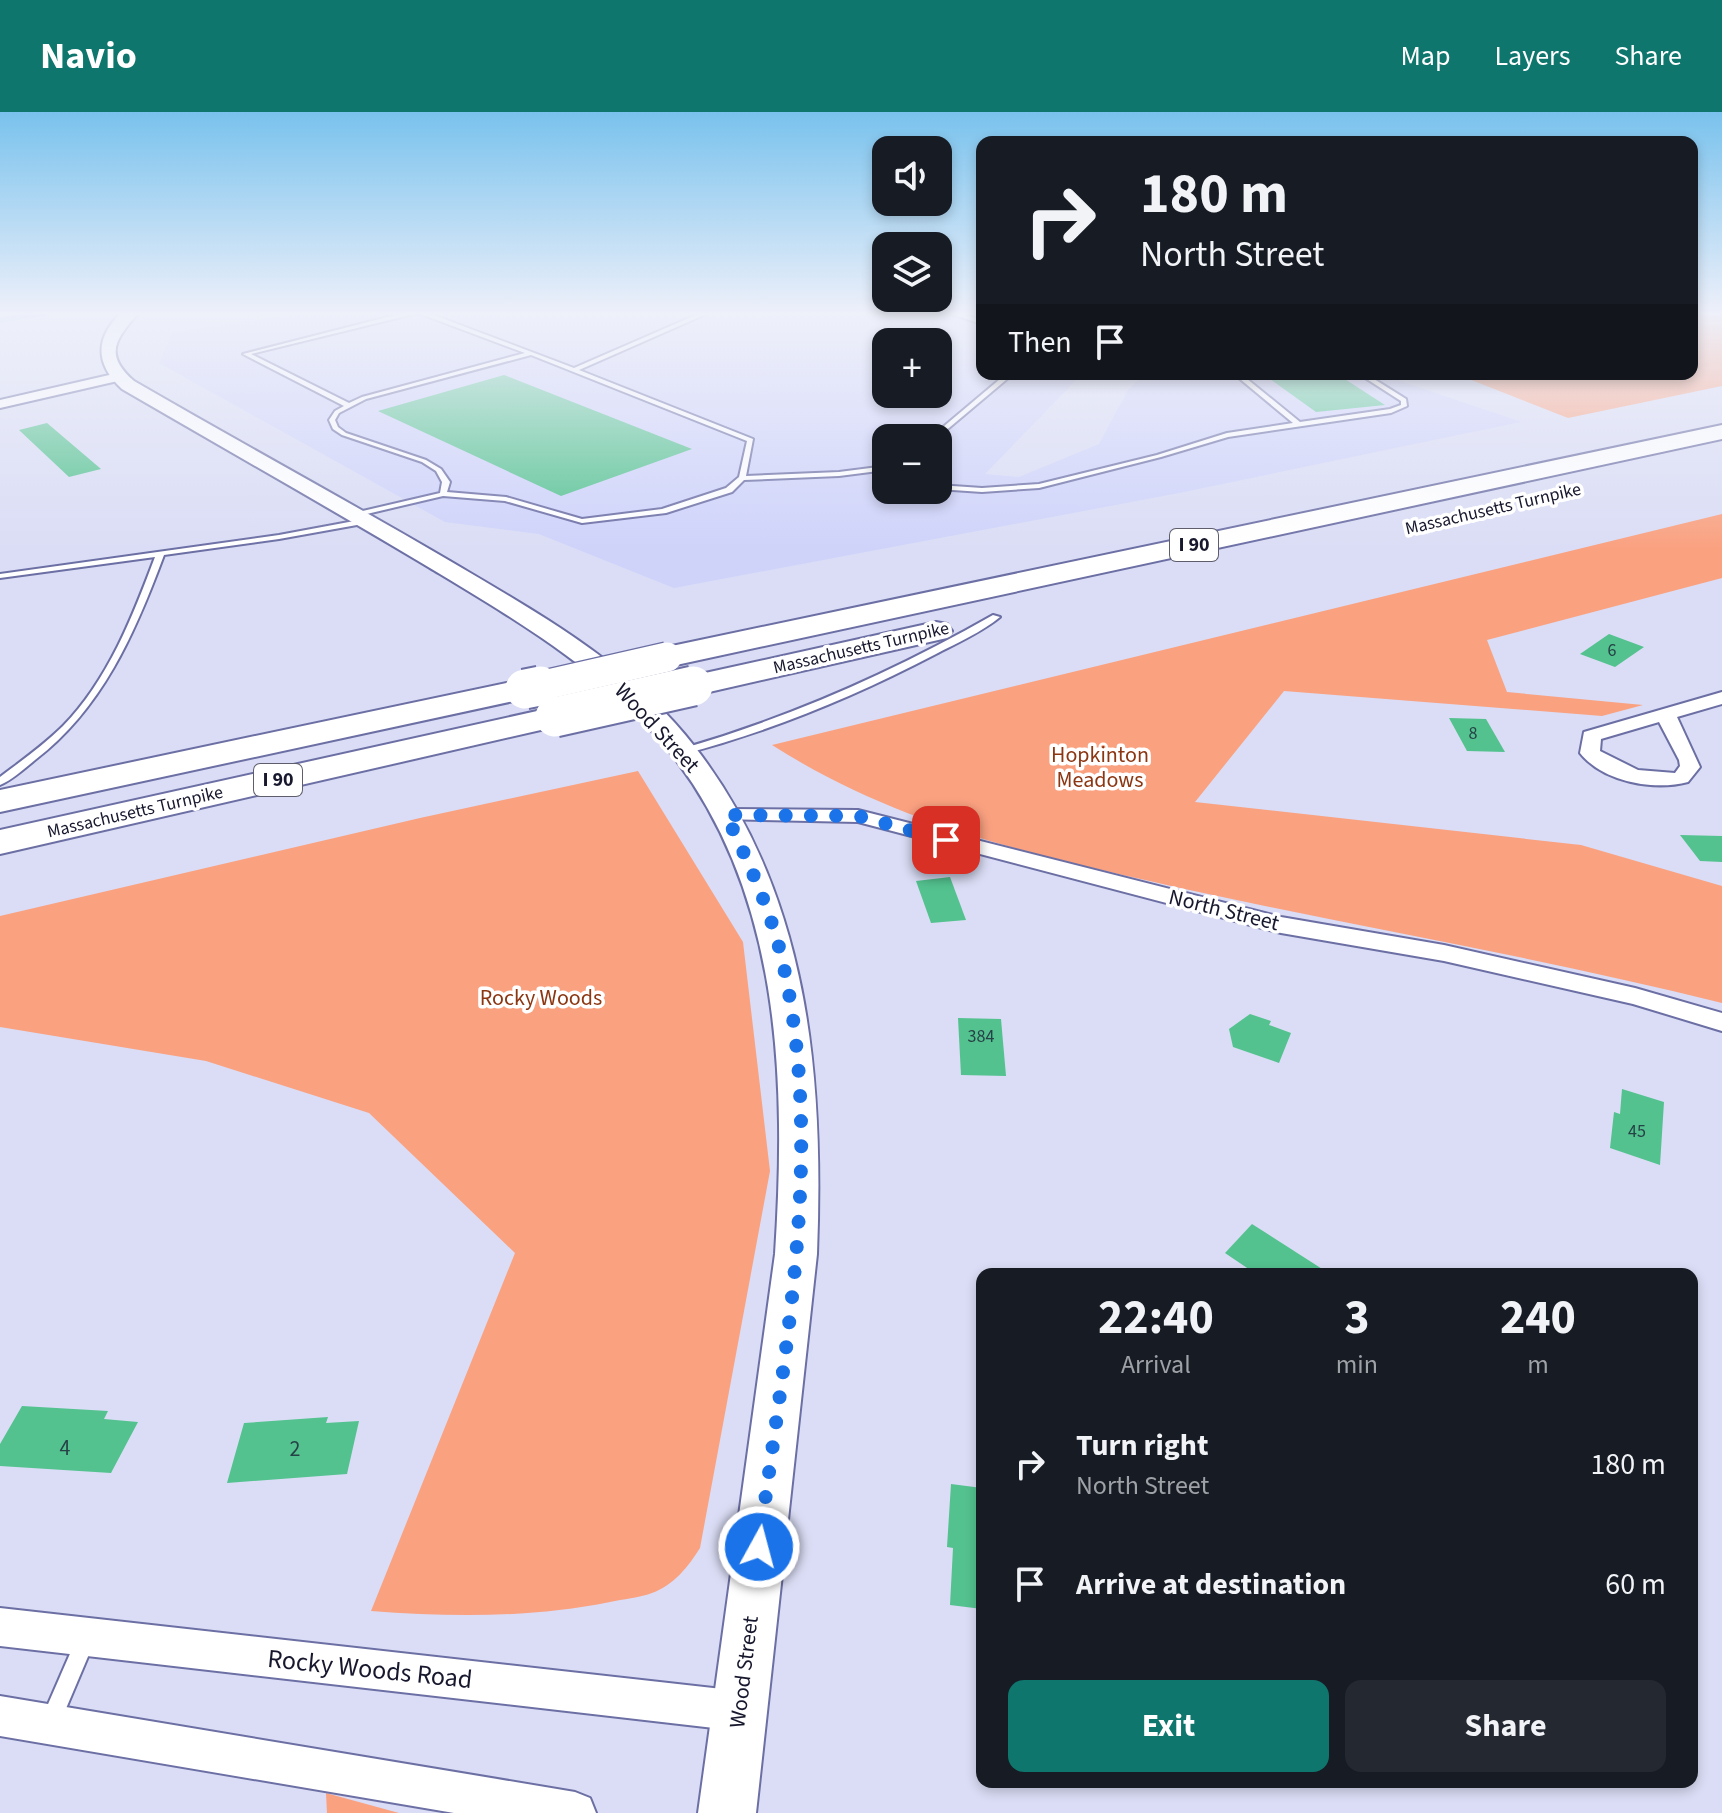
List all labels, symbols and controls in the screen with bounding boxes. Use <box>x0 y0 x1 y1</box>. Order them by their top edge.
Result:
text: Navio <box>40 29 137 83</box>
text: Map <box>1400 36 1450 76</box>
text: Layers <box>1494 36 1570 76</box>
text: Share <box>1614 36 1682 76</box>
map controls <box>872 136 952 504</box>
button: sound <box>872 136 952 216</box>
text: 180 m <box>1140 155 1288 234</box>
icon: right <box>1008 168 1112 272</box>
text: North Street <box>1140 229 1324 280</box>
button: layers <box>872 232 952 312</box>
icon: arrive <box>1088 320 1132 364</box>
text: Then <box>1008 321 1072 364</box>
button: + <box>872 328 952 408</box>
button: − <box>872 424 952 504</box>
street label: Massachusetts Turnpike <box>1403 477 1583 541</box>
road number: I 90 <box>1170 529 1218 561</box>
street label: Massachusetts Turnpike <box>771 616 951 680</box>
house number: 6 <box>1608 638 1617 663</box>
street label: Wood Street <box>607 676 708 781</box>
house number: 8 <box>1469 721 1478 746</box>
park label: Hopkinton Meadows <box>1051 739 1149 796</box>
road number: I 90 <box>254 764 302 796</box>
street label: Massachusetts Turnpike <box>45 780 225 844</box>
pin <box>912 806 980 874</box>
icon: arrive <box>924 818 968 862</box>
street label: North Street <box>1165 881 1283 939</box>
park label: Rocky Woods <box>480 982 602 1014</box>
house number: 384 <box>968 1024 994 1049</box>
house number: 45 <box>1628 1119 1646 1144</box>
text: 22:40 <box>1098 1284 1214 1352</box>
text: 3 <box>1344 1284 1370 1352</box>
text: 240 <box>1500 1284 1576 1352</box>
text: Arrival <box>1121 1346 1191 1383</box>
text: min <box>1336 1346 1378 1383</box>
text: m <box>1527 1346 1549 1383</box>
text: Turn right <box>1076 1424 1208 1467</box>
house number: 4 <box>60 1432 71 1464</box>
house number: 2 <box>290 1433 300 1465</box>
icon: right <box>1008 1442 1052 1486</box>
text: 180 m <box>1590 1443 1666 1486</box>
text: North Street <box>1076 1467 1209 1504</box>
position arrow <box>717 1505 801 1589</box>
icon: arrive <box>1008 1562 1052 1606</box>
text: Arrive at destination <box>1076 1563 1346 1606</box>
text: 60 m <box>1605 1563 1666 1606</box>
street label: Wood Street <box>721 1613 767 1730</box>
street label: Rocky Woods Road <box>266 1640 474 1698</box>
button: Exit <box>1008 1680 1329 1772</box>
button: Share <box>1345 1680 1666 1772</box>

